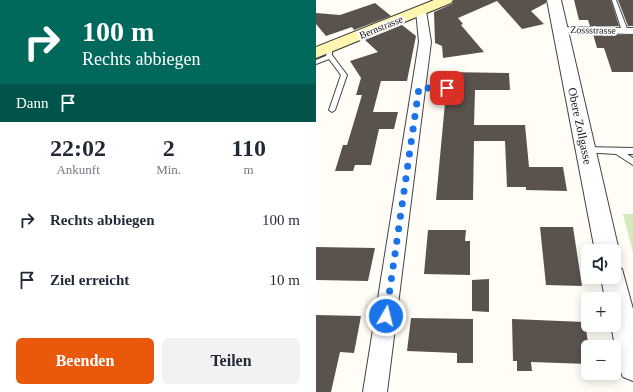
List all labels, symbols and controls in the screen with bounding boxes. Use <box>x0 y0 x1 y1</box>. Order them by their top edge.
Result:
street label: Bernstrasse <box>358 13 405 41</box>
icon: right <box>16 16 68 68</box>
text: 100 m <box>82 16 154 47</box>
street label: Zossstrasse <box>570 24 616 36</box>
text: Rechts abbiegen <box>82 49 200 69</box>
pin <box>430 71 464 105</box>
icon: arrive <box>436 77 458 99</box>
street label: Obere Zollgasse <box>565 86 595 166</box>
icon: arrive <box>57 92 79 114</box>
text: Dann <box>16 95 49 111</box>
text: 22:02 <box>50 135 106 161</box>
text: 2 <box>163 135 175 161</box>
text: 110 <box>231 135 266 161</box>
text: Ankunft <box>56 162 100 177</box>
text: Min. <box>156 162 181 177</box>
text: m <box>243 162 254 177</box>
icon: right <box>16 209 38 231</box>
text: Rechts abbiegen <box>50 212 155 228</box>
text: 100 m <box>262 212 300 228</box>
map controls <box>581 244 621 380</box>
button: sound <box>581 244 621 284</box>
icon: arrive <box>16 269 38 291</box>
text: Ziel erreicht <box>50 272 129 288</box>
text: 10 m <box>270 272 300 288</box>
button: + <box>581 292 621 332</box>
position arrow <box>365 295 407 337</box>
button: Beenden <box>16 338 154 384</box>
button: Teilen <box>162 338 300 384</box>
button: − <box>581 340 621 380</box>

